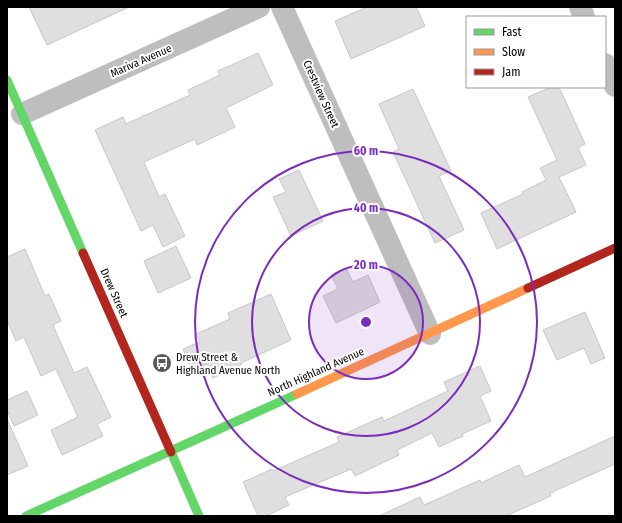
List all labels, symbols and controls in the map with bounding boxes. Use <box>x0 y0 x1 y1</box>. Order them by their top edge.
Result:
legend <box>466 16 606 88</box>
text: Fast <box>502 25 521 39</box>
street label: Mariva Avenue <box>108 42 174 80</box>
text: Slow <box>502 45 525 59</box>
street label: Crestview Street <box>300 58 342 130</box>
text: Jam <box>502 65 520 79</box>
text: 60 m <box>354 144 378 158</box>
text: 40 m <box>354 201 378 215</box>
text: 20 m <box>353 258 378 272</box>
street label: Drew Street <box>97 267 131 320</box>
centre of rings <box>359 315 373 329</box>
street label: North Highland Avenue <box>266 345 366 399</box>
place label: Drew Street & Highland Avenue North <box>176 351 280 377</box>
bus stop icon: Drew Street & Highland Avenue North <box>151 352 173 374</box>

